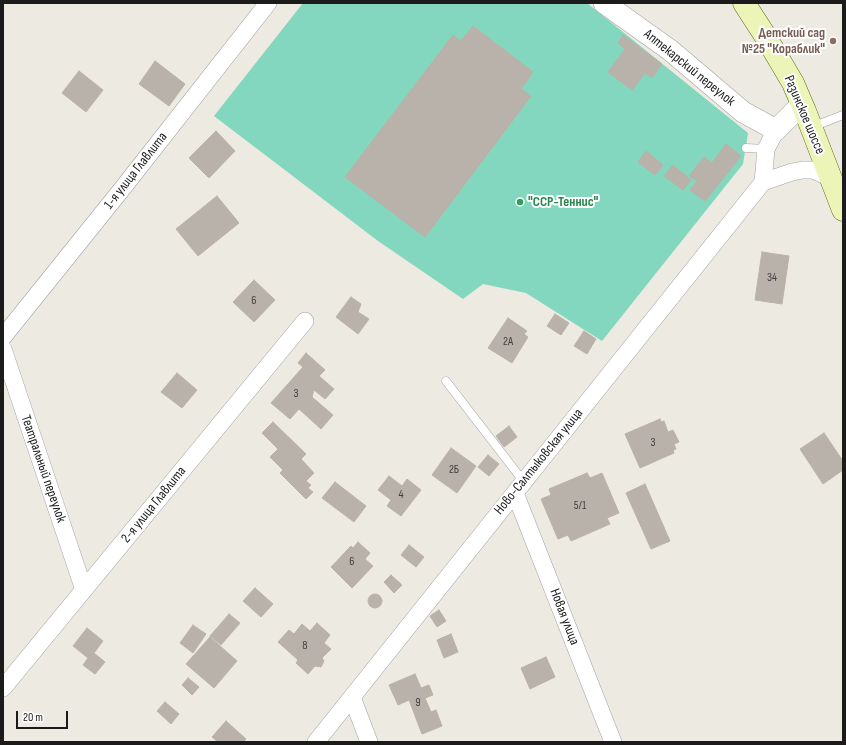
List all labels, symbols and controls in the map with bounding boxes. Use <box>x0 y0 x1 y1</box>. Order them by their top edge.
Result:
place label: Детский сад №25 "Кораблик" <box>742 25 825 58</box>
street label: Аптекарский переулок <box>640 26 738 110</box>
marker: Детский сад №25 "Кораблик" <box>828 36 838 46</box>
street label: Разинское шоссе <box>780 73 828 157</box>
street label: 1-я улица Главлита <box>101 129 171 213</box>
place label: "ССР-Теннис" <box>528 194 598 210</box>
marker: "ССР-Теннис" <box>515 197 525 207</box>
house number: 34 <box>767 271 777 285</box>
house number: 6 <box>251 294 257 308</box>
house number: 2А <box>503 335 513 349</box>
house number: 3 <box>293 387 299 401</box>
street label: Ново-Салтыковская улица <box>491 406 587 518</box>
street label: Театральный переулок <box>17 413 69 525</box>
house number: 3 <box>650 436 656 450</box>
street label: 2-я улица Главлита <box>118 463 190 547</box>
house number: 2Б <box>449 463 459 477</box>
house number: 4 <box>398 488 404 502</box>
house number: 5/1 <box>574 499 586 513</box>
house number: 6 <box>349 555 355 569</box>
street label: Новая улица <box>546 586 582 648</box>
house number: 8 <box>302 639 308 653</box>
house number: 9 <box>415 696 421 710</box>
scale bar <box>18 703 70 729</box>
text: 20 m <box>23 710 43 725</box>

